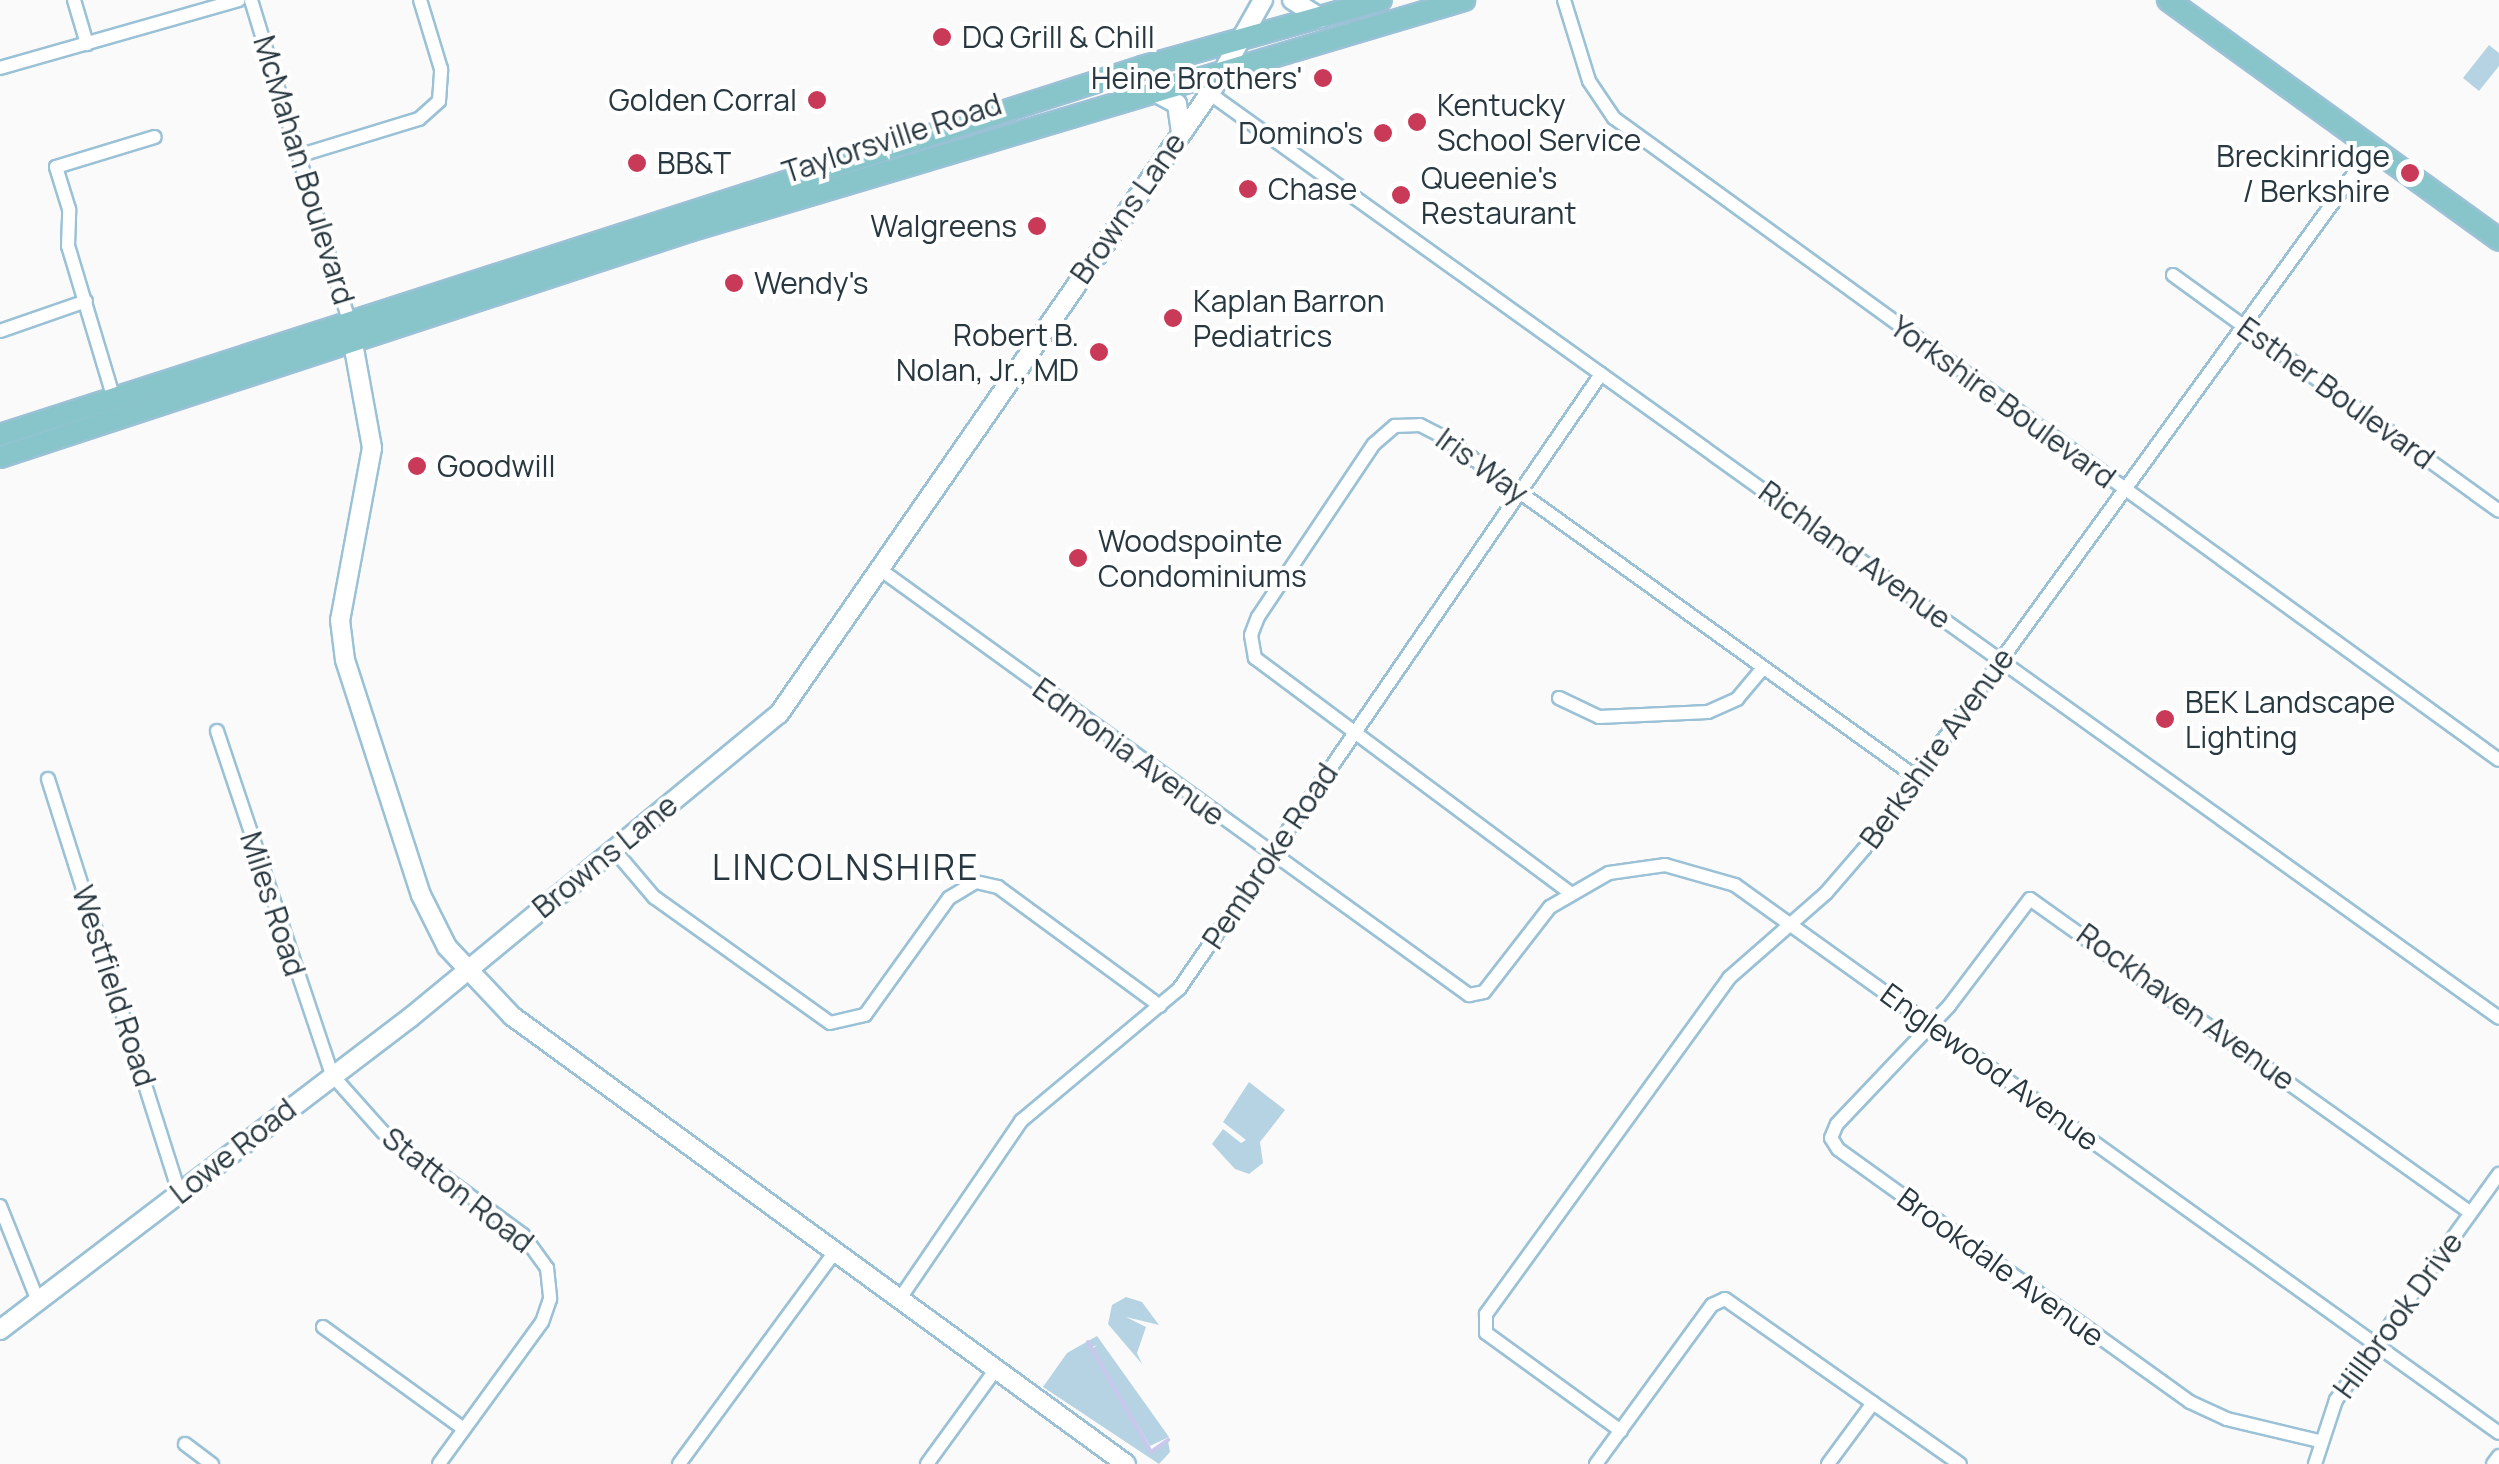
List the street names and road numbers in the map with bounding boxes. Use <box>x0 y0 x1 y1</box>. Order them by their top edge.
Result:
street label: McMahan Boulevard <box>246 31 362 309</box>
street label: Taylorsville Road <box>778 86 1006 190</box>
street label: Browns Lane <box>1063 126 1193 290</box>
street label: Yorkshire Boulevard <box>1884 308 2122 496</box>
street label: Esther Boulevard <box>2231 310 2441 476</box>
street label: Iris Way <box>1429 421 1535 511</box>
street label: Richland Avenue <box>1752 473 1958 637</box>
street label: Berkshire Avenue <box>1852 641 2022 855</box>
street label: Edmonia Avenue <box>1026 670 1232 834</box>
street label: Pembroke Road <box>1195 756 1345 956</box>
street label: Browns Lane <box>525 787 685 925</box>
street label: Miles Road <box>233 827 313 981</box>
street label: Westfield Road <box>65 881 163 1091</box>
street label: Rockhaven Avenue <box>2070 916 2302 1098</box>
street label: Englewood Avenue <box>1874 976 2106 1158</box>
street label: Lowe Road <box>163 1091 303 1211</box>
street label: Statton Road <box>375 1120 541 1260</box>
street label: Brookdale Avenue <box>1891 1180 2111 1354</box>
street label: Hillbrook Drive <box>2326 1225 2470 1405</box>

